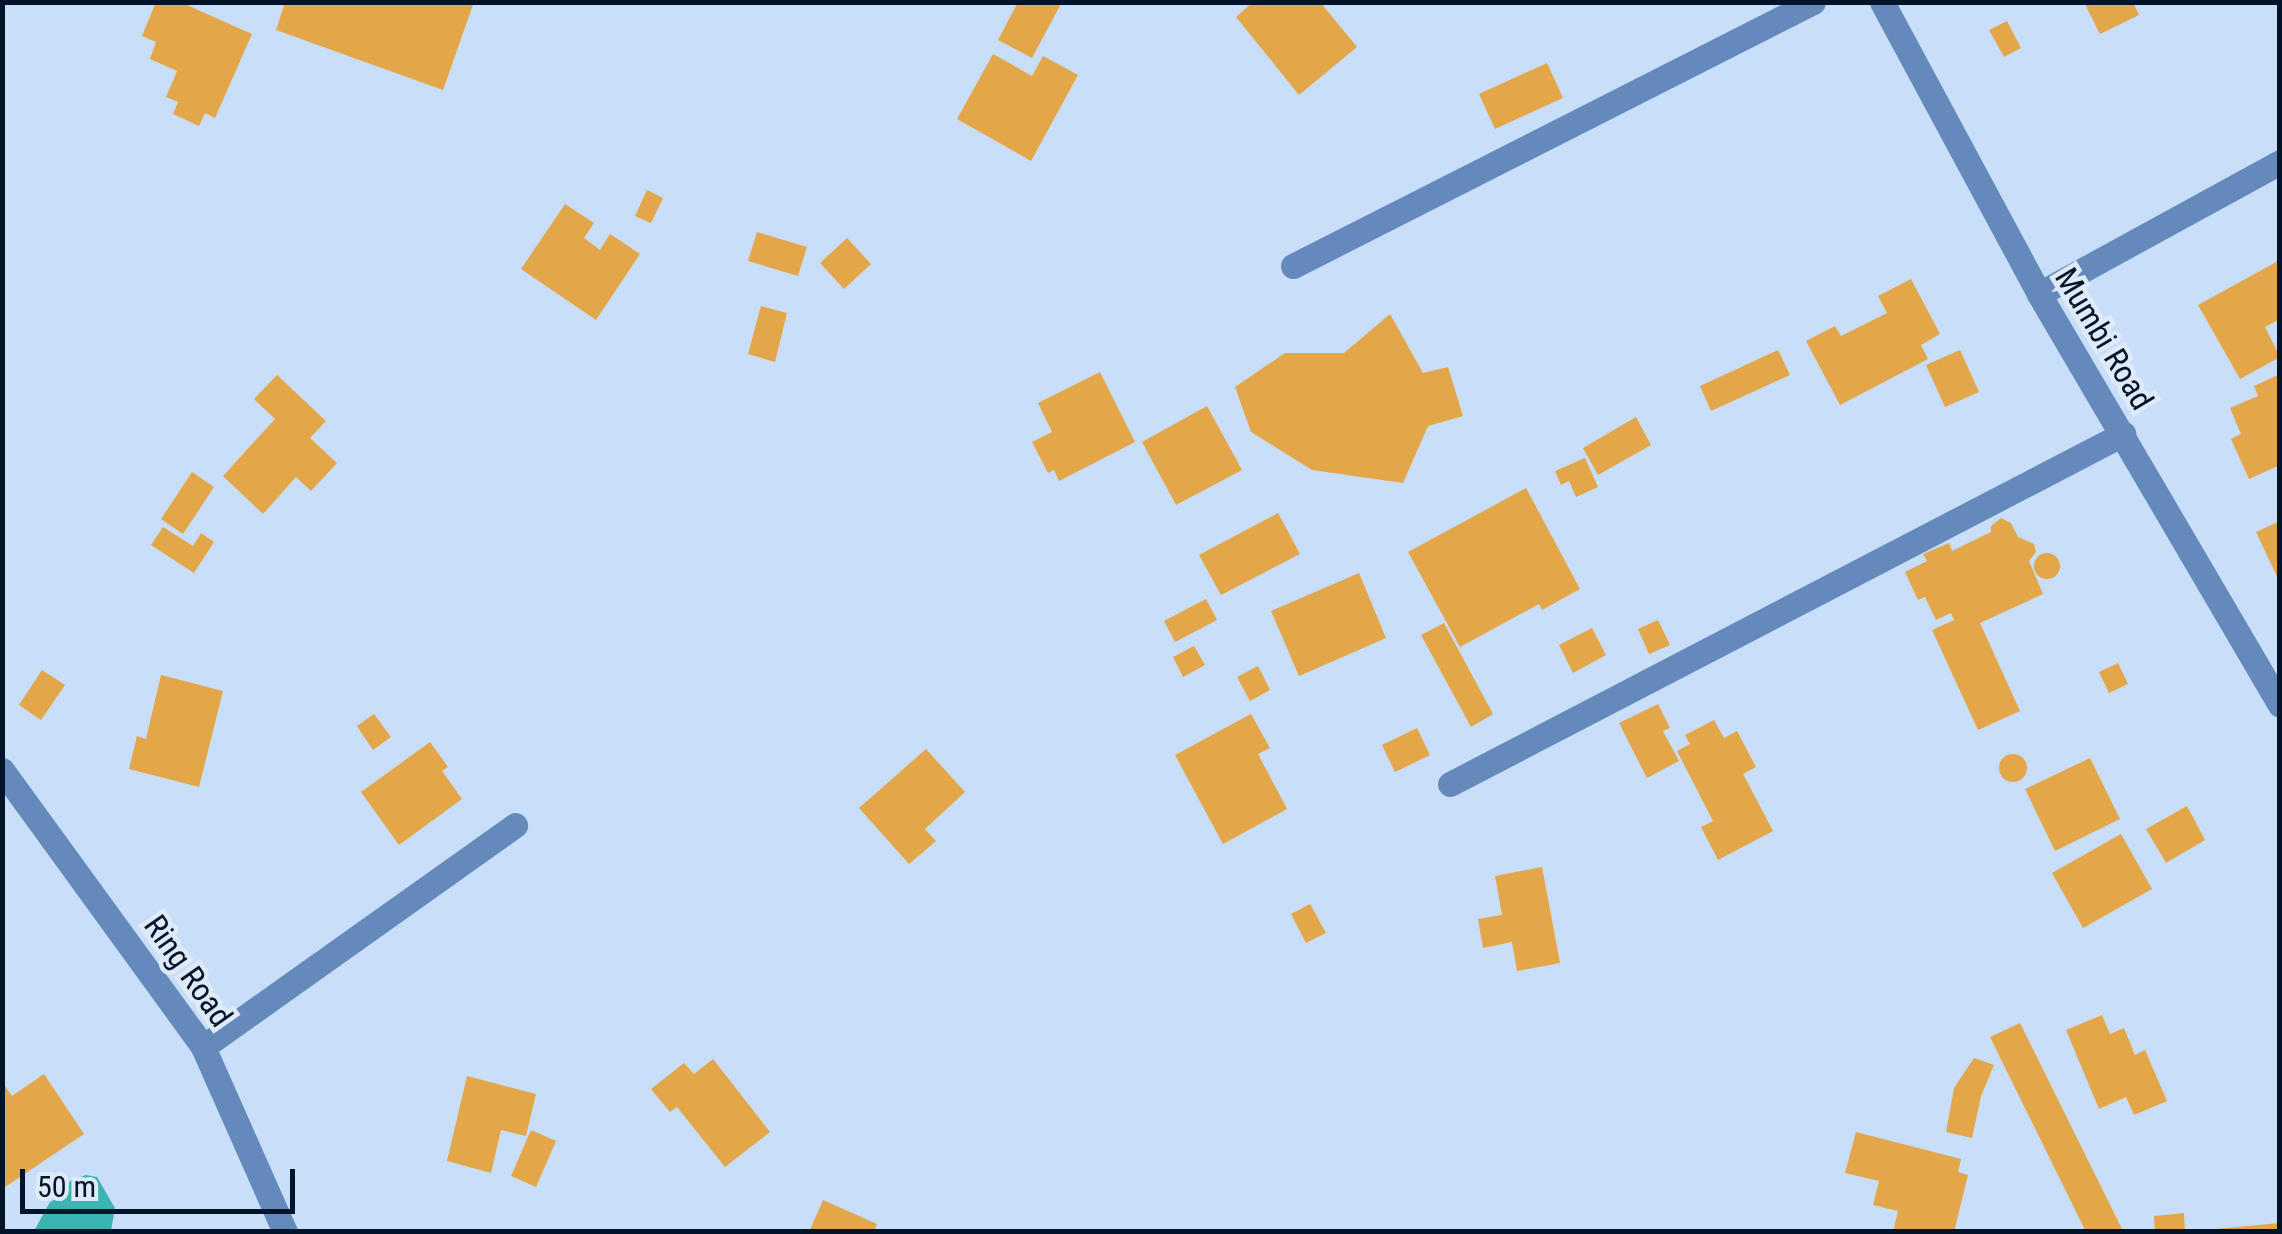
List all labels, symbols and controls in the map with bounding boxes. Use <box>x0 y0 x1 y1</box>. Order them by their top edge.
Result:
street label: Mumbi Road <box>2047 261 2161 417</box>
street label: Ring Road <box>136 908 240 1034</box>
scale bar <box>25 1149 300 1211</box>
text: 50 m <box>37 1169 96 1204</box>

